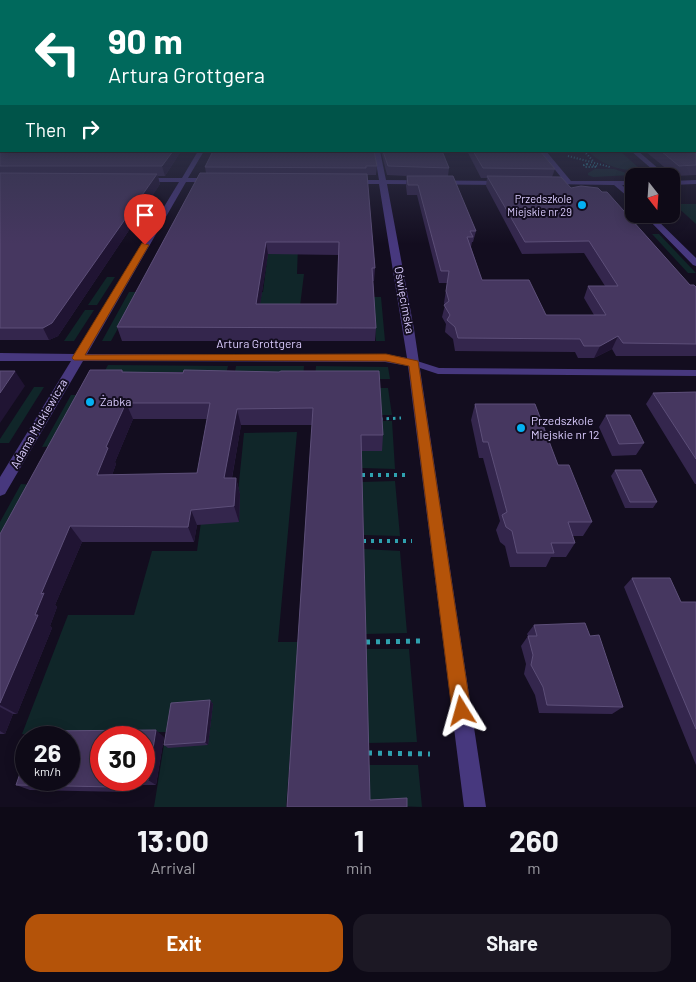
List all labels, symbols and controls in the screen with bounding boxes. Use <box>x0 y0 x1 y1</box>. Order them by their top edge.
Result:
text: 90 m <box>108 19 183 61</box>
icon: left <box>25 20 90 85</box>
text: Artura Grottgera <box>108 61 265 87</box>
icon: right <box>76 115 104 143</box>
text: Then <box>25 118 66 141</box>
north arrow <box>625 168 680 222</box>
map controls <box>625 168 680 223</box>
place label: Przedszkole Miejskie nr 29 <box>507 192 572 218</box>
pin <box>124 194 166 245</box>
marker: Przedszkole Miejskie nr 29 <box>576 199 588 211</box>
icon: arrive <box>131 201 159 229</box>
street label: Oświęcimska <box>392 265 418 335</box>
street label: Artura Grottgera <box>216 336 302 350</box>
street label: Adama Mickiewicza <box>7 376 69 471</box>
place label: Żabka <box>100 394 131 408</box>
marker: Żabka <box>84 396 96 408</box>
place label: Przedszkole Miejskie nr 12 <box>531 413 600 441</box>
marker: Przedszkole Miejskie nr 12 <box>515 422 527 434</box>
position arrow <box>435 684 487 736</box>
speed limit sign: 30 <box>90 726 155 791</box>
text: 26 <box>34 737 61 767</box>
text: km/h <box>34 764 61 778</box>
text: 13:00 <box>137 822 209 858</box>
text: 1 <box>354 822 364 858</box>
text: 260 <box>509 822 559 858</box>
text: Arrival <box>151 858 195 877</box>
text: min <box>346 858 372 877</box>
text: m <box>527 858 541 877</box>
button: Exit <box>25 914 343 972</box>
button: Share <box>353 914 671 972</box>

